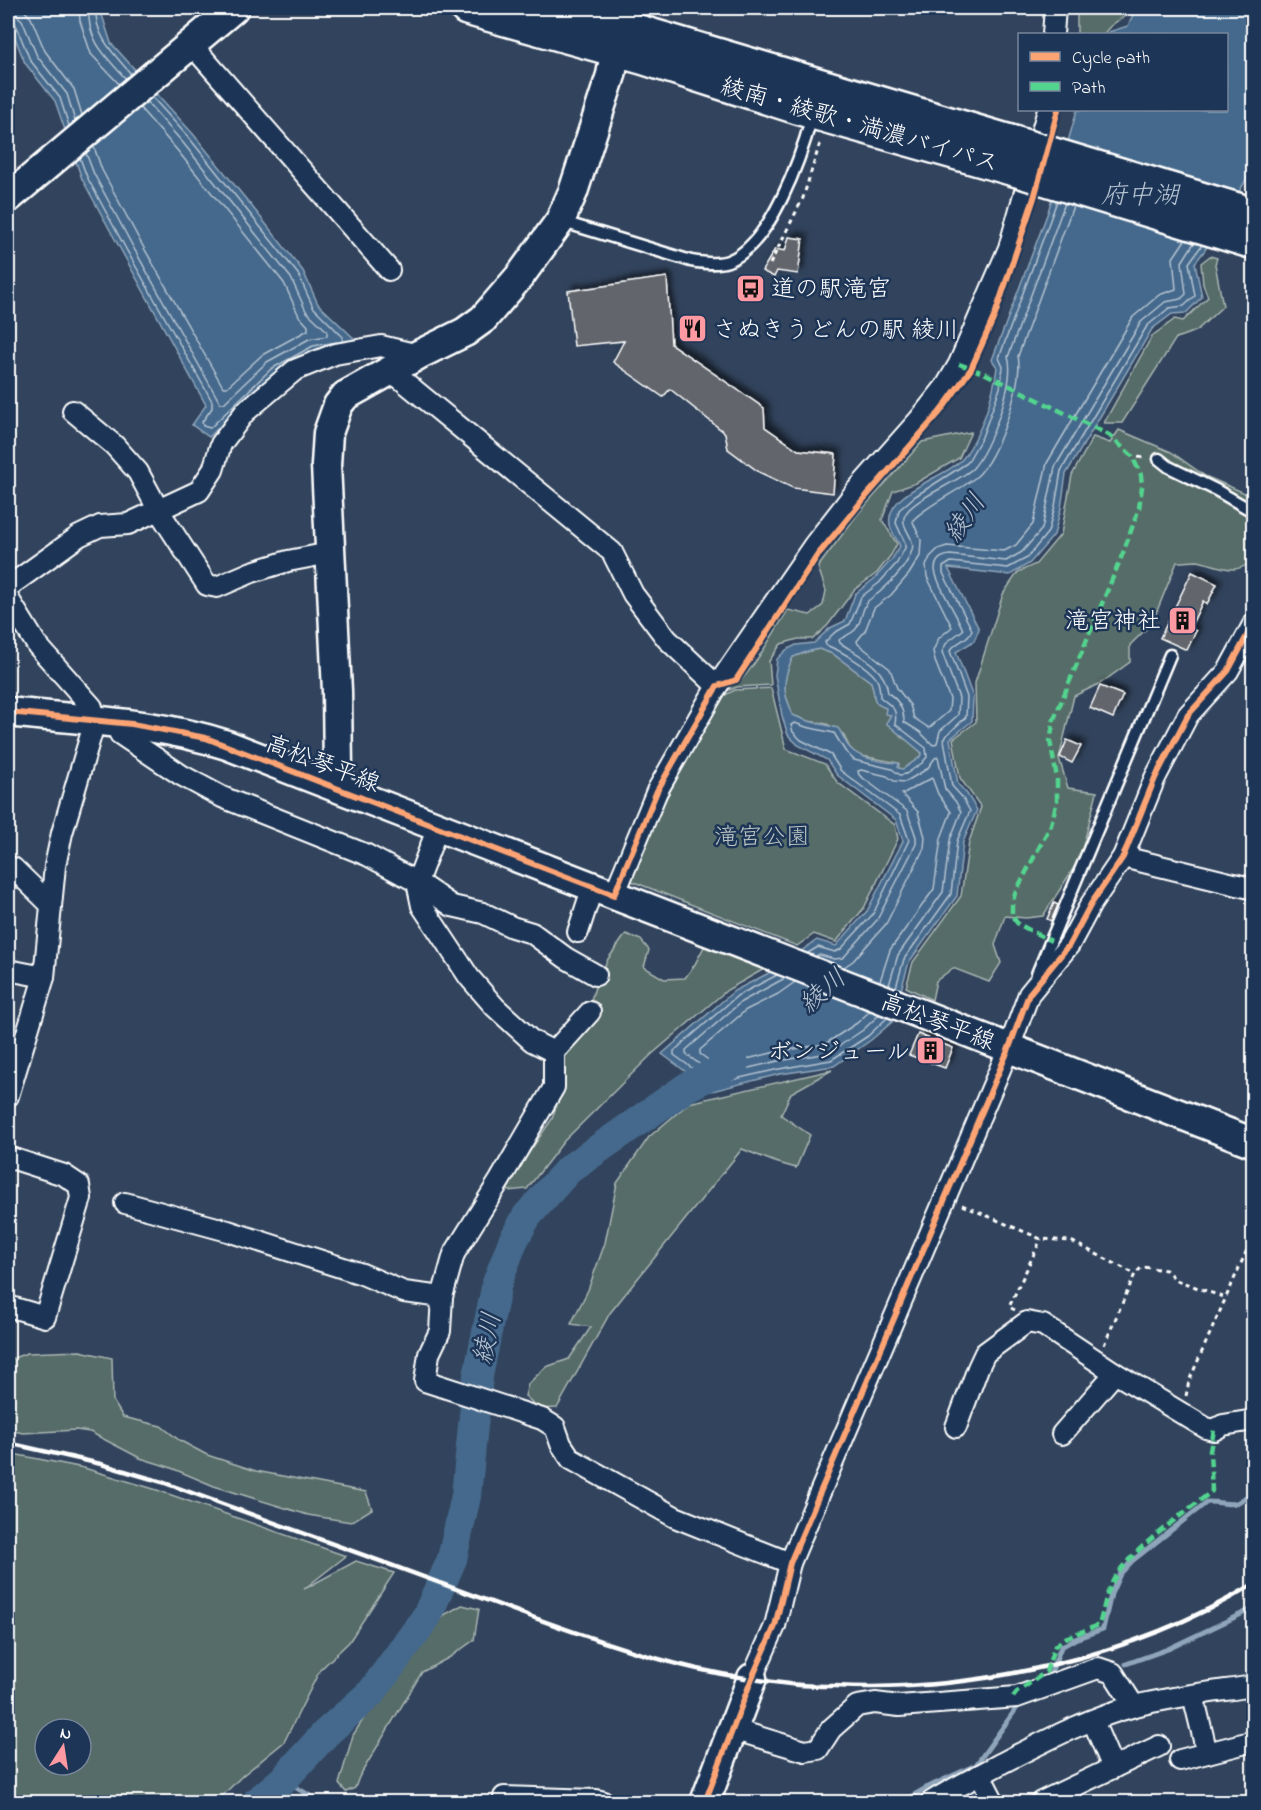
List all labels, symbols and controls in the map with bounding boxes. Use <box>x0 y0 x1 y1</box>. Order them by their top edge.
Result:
legend <box>1018 33 1228 111</box>
text: Cycle path <box>1072 46 1150 72</box>
street label: 綾南・綾歌・満濃バイパス <box>716 70 1002 183</box>
text: Path <box>1072 76 1106 102</box>
water label: 府中湖 <box>1101 178 1181 216</box>
bus stop icon: 道の駅滝宮 <box>734 272 766 304</box>
place label: 道の駅滝宮 <box>771 273 891 308</box>
restaurant icon: さぬきうどんの駅 綾川 <box>676 313 708 345</box>
place label: さぬきうどんの駅 綾川 <box>713 314 959 349</box>
water label: 綾川 <box>936 487 997 551</box>
building icon: 滝宮神社 <box>1166 604 1198 636</box>
place label: 滝宮神社 <box>1065 605 1161 640</box>
street label: 高松琴平線 <box>260 727 384 803</box>
park label: 滝宮公園 <box>714 821 810 856</box>
water label: 綾川 <box>792 961 856 1024</box>
street label: 高松琴平線 <box>875 985 999 1061</box>
building icon: ボンジュール <box>915 1035 947 1067</box>
place label: ボンジュール <box>767 1036 910 1071</box>
water label: 綾川 <box>465 1309 513 1368</box>
north arrow <box>33 1717 93 1777</box>
text: N <box>58 1721 74 1747</box>

